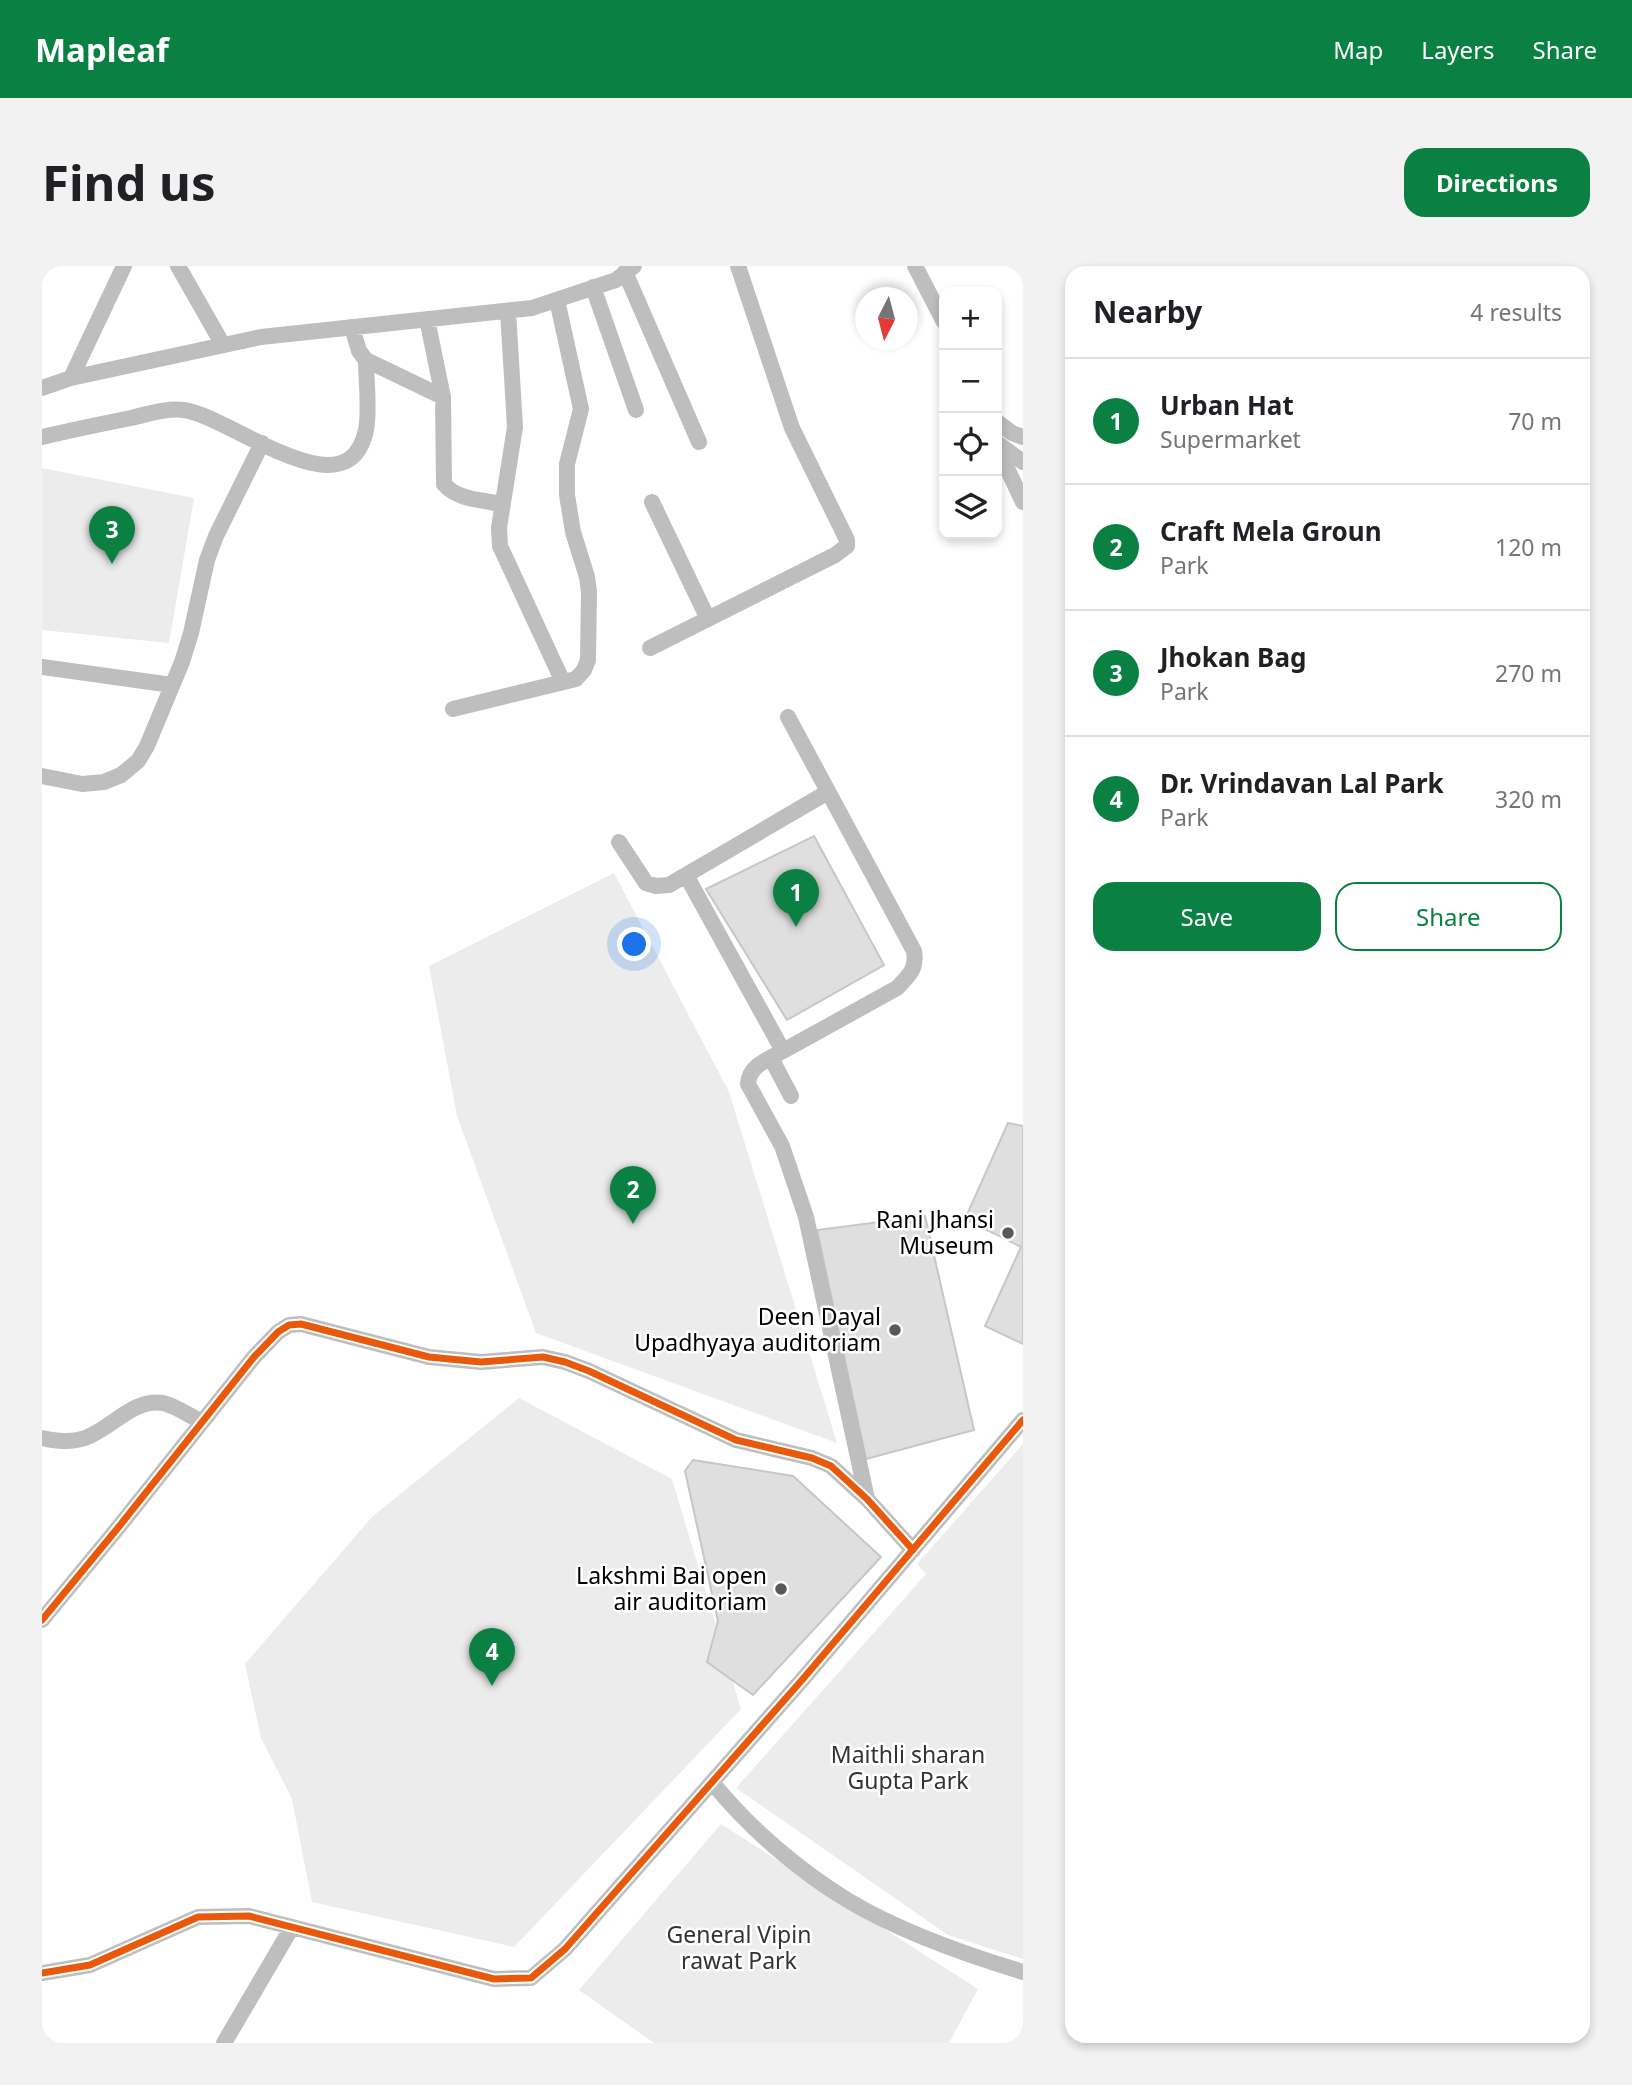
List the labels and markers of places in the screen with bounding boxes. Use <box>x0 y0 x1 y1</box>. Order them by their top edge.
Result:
pin: 3 <box>89 506 135 564</box>
pin: 1 <box>773 869 819 927</box>
pin: 2 <box>610 1166 656 1224</box>
place label: Rani Jhansi Museum <box>876 1203 994 1261</box>
marker: Rani Jhansi Museum <box>1000 1225 1016 1241</box>
place label: Deen Dayal Upadhyaya auditoriam <box>634 1300 881 1358</box>
marker: Deen Dayal Upadhyaya auditoriam <box>887 1322 903 1338</box>
place label: Lakshmi Bai open air auditoriam <box>576 1559 767 1617</box>
marker: Lakshmi Bai open air auditoriam <box>773 1581 789 1597</box>
pin: 4 <box>469 1628 515 1686</box>

